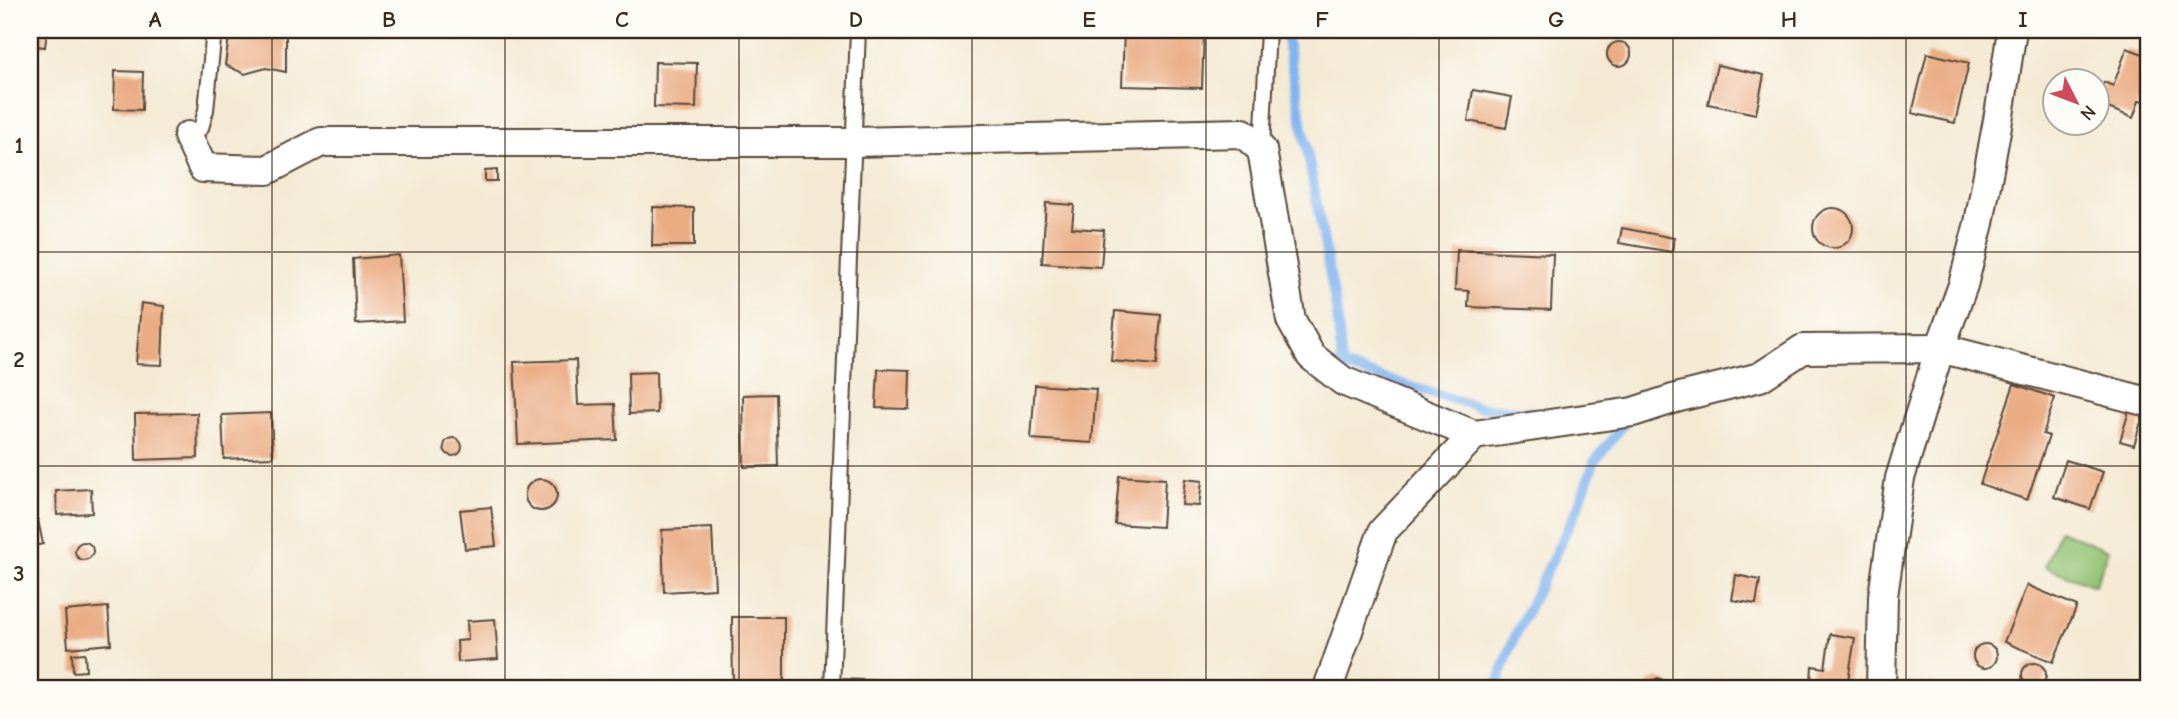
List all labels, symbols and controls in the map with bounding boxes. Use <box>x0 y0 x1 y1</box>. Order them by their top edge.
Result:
text: A <box>149 6 162 33</box>
text: B <box>382 6 396 33</box>
text: C <box>615 6 629 33</box>
text: D <box>849 6 863 33</box>
text: E <box>1082 6 1096 33</box>
text: F <box>1315 6 1329 33</box>
text: G <box>1548 6 1564 33</box>
text: H <box>1781 6 1797 33</box>
text: I <box>2018 6 2028 33</box>
north arrow <box>2042 66 2112 136</box>
text: N <box>2076 101 2100 125</box>
text: 1 <box>14 132 24 159</box>
text: 2 <box>13 346 25 373</box>
text: 3 <box>13 560 25 587</box>

